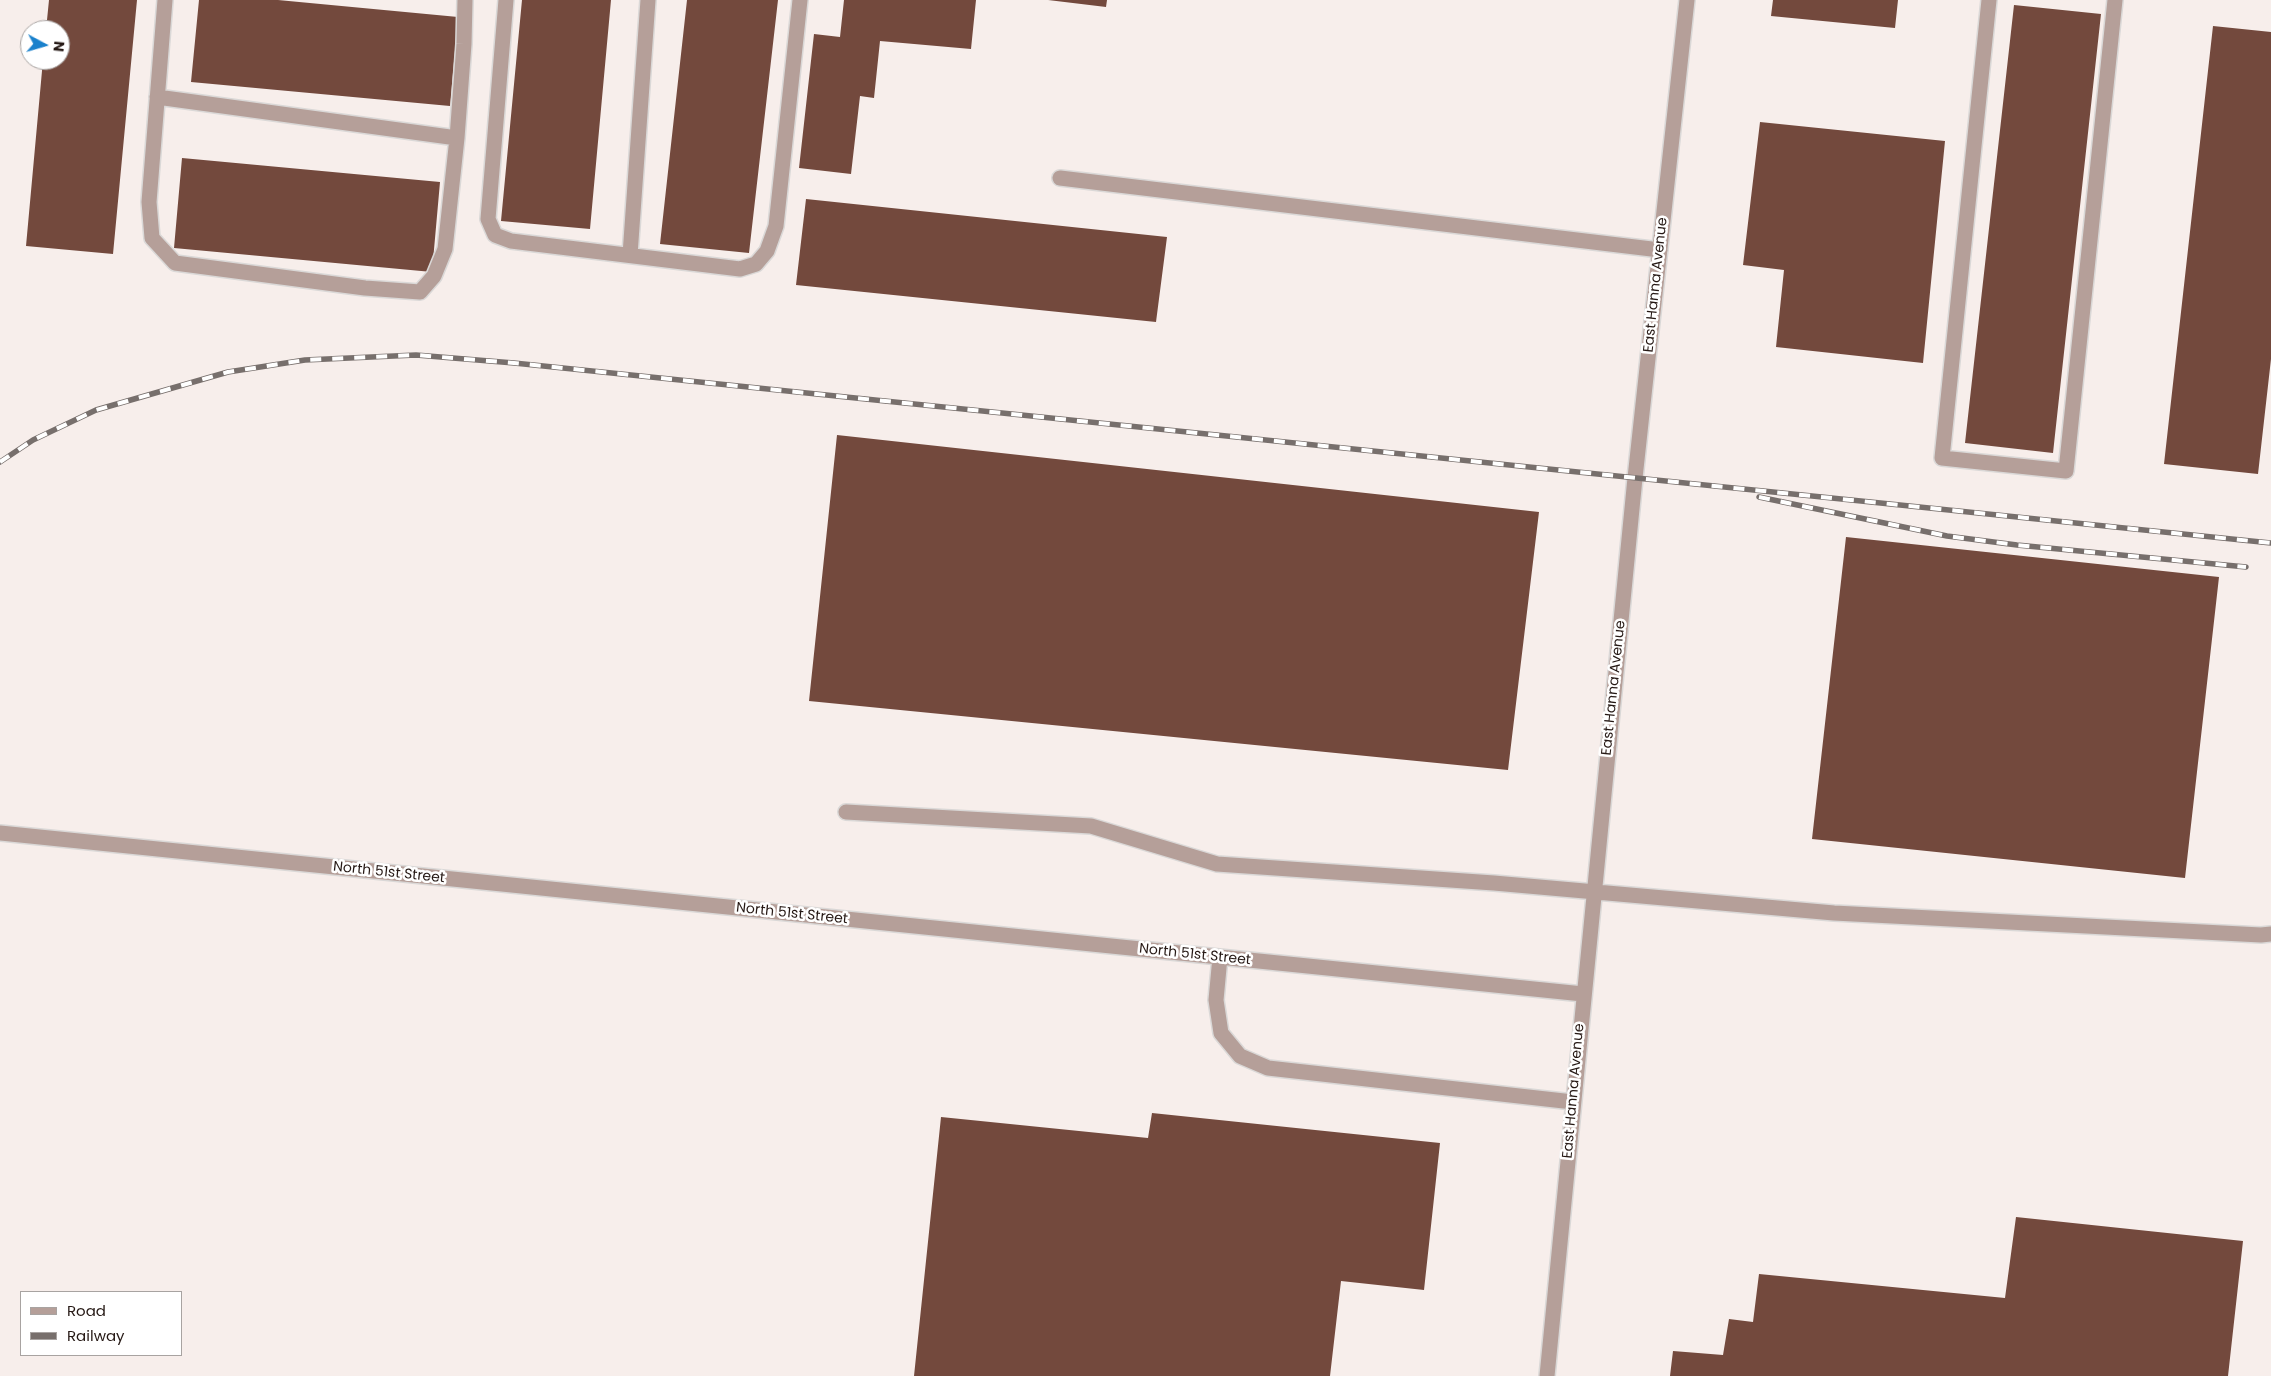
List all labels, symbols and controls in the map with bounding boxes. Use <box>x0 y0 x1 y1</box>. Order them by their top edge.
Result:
north arrow <box>20 20 70 70</box>
text: N <box>48 40 69 53</box>
street label: East Hanna Avenue <box>1641 217 1671 353</box>
street label: East Hanna Avenue <box>1599 620 1629 756</box>
street label: North 51st Street <box>332 859 446 887</box>
street label: North 51st Street <box>735 900 849 928</box>
street label: North 51st Street <box>1138 941 1252 969</box>
street label: East Hanna Avenue <box>1560 1023 1588 1159</box>
legend <box>20 1291 182 1356</box>
text: Road <box>67 1300 106 1321</box>
text: Railway <box>67 1325 125 1346</box>

